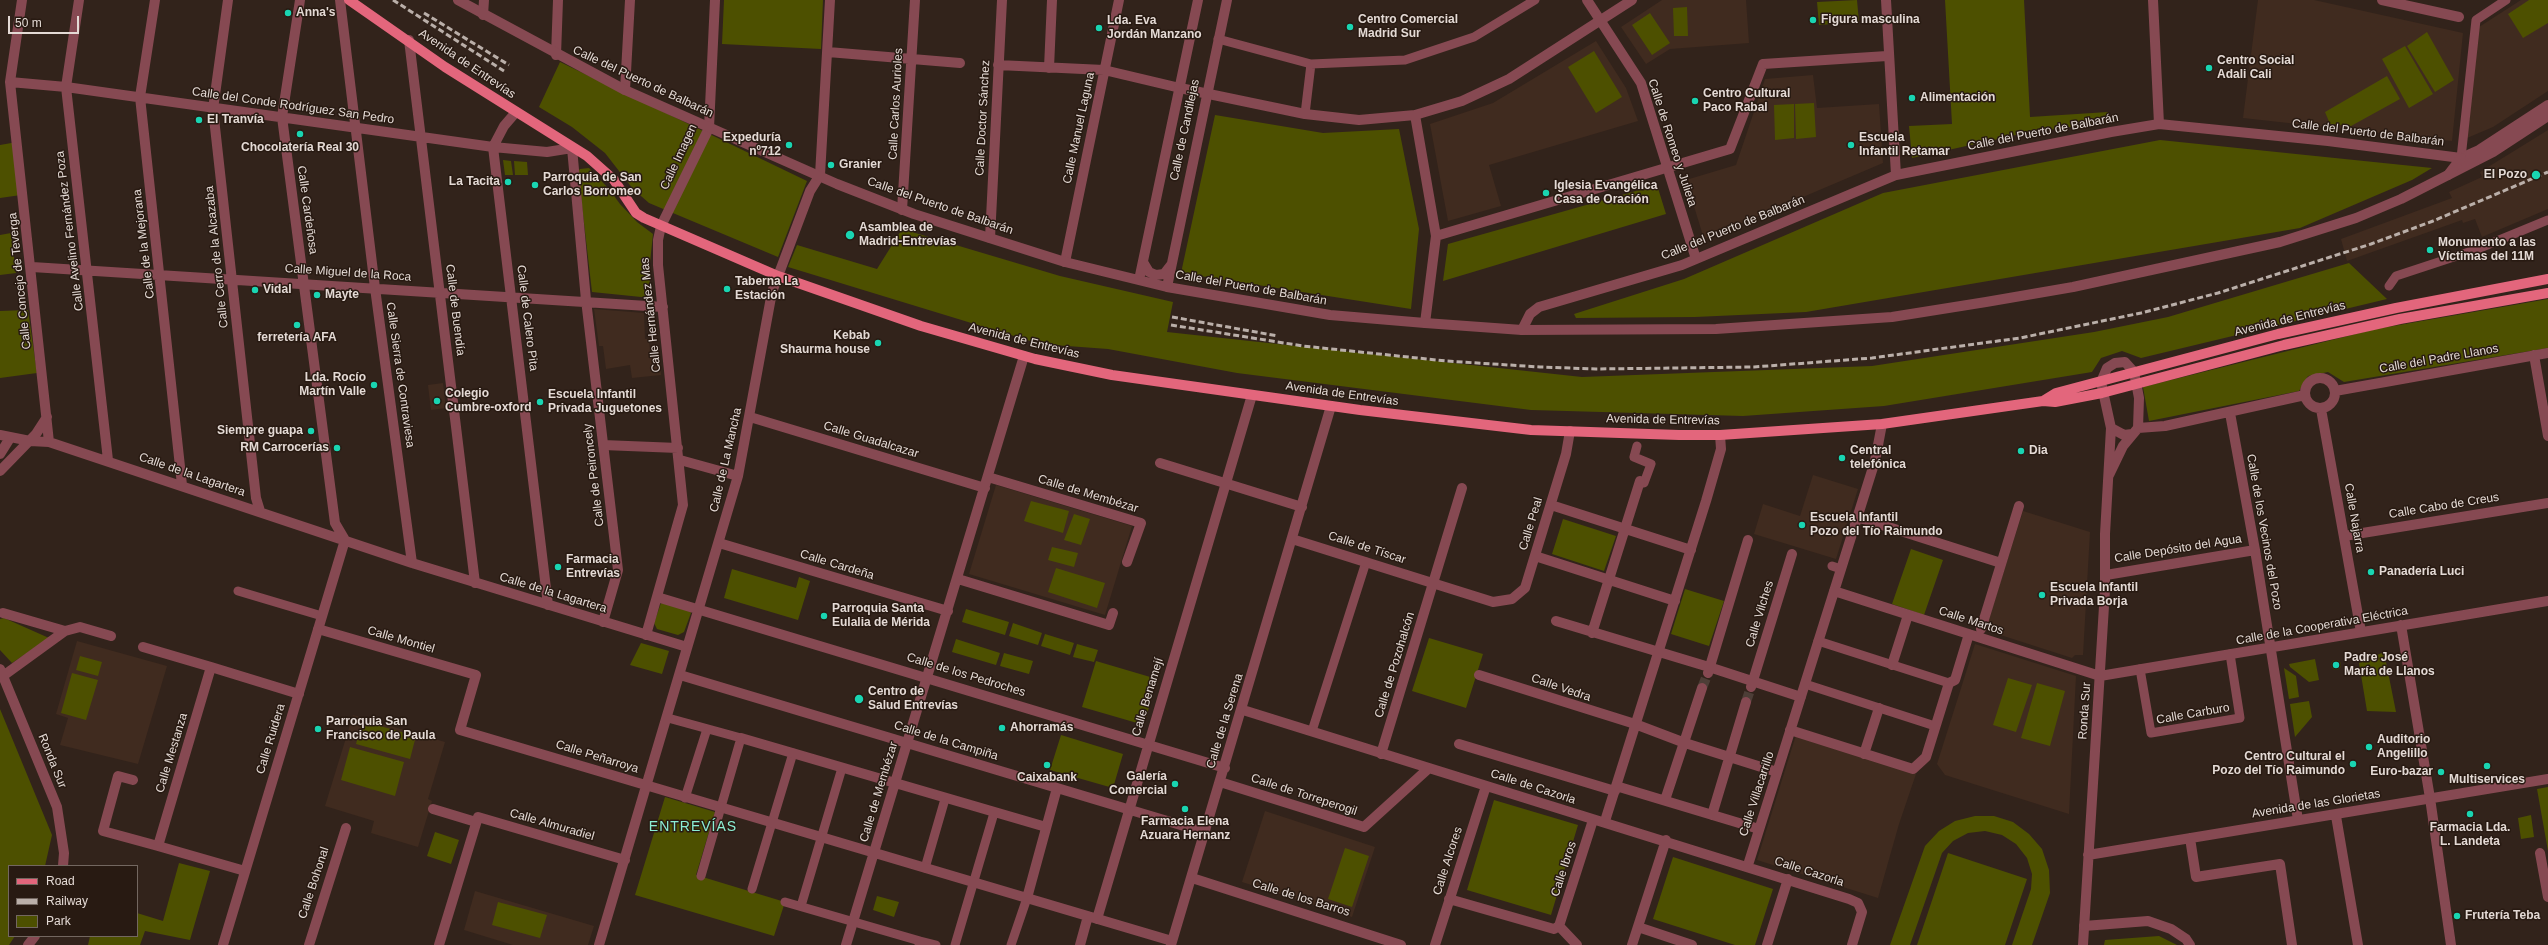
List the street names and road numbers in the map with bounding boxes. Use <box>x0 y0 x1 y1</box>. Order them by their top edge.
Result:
street label: Avenida de Entrevías <box>416 26 518 102</box>
street label: Calle del Puerto de Balbarán <box>570 43 716 121</box>
street label: Calle Carlos Aurioles <box>886 48 906 160</box>
street label: Calle Doctor Sánchez <box>973 60 993 176</box>
street label: Calle Manuel Laguna <box>1060 71 1098 185</box>
street label: Calle de Romeo y Julieta <box>1645 77 1699 209</box>
street label: Calle de Candilejas <box>1167 78 1203 182</box>
street label: Calle del Conde Rodríguez San Pedro <box>191 85 395 127</box>
street label: Calle del Puerto de Balbarán <box>1966 110 2120 154</box>
street label: Calle del Puerto de Balbarán <box>2291 117 2445 149</box>
street label: Calle Imagen <box>658 122 700 192</box>
street label: Calle Avelino Fernández Poza <box>53 150 87 312</box>
street label: Calle Cardeñosa <box>294 165 320 255</box>
street label: Calle del Puerto de Balbarán <box>865 174 1015 238</box>
street label: Calle Cerro de la Alcazaba <box>202 185 232 329</box>
street label: Calle de la Mejorana <box>130 189 158 299</box>
street label: Calle del Puerto de Balbarán <box>1659 193 1807 263</box>
street label: Calle Concejo de Teverga <box>6 212 34 350</box>
street label: Calle Hernández Mas <box>638 257 664 373</box>
street label: Calle Miguel de la Roca <box>284 261 412 285</box>
street label: Calle de Buendía <box>442 263 468 357</box>
street label: Calle de Calero Pita <box>513 264 541 372</box>
street label: Calle del Puerto de Balbarán <box>1174 268 1328 308</box>
street label: Avenida de Entrevías <box>2233 298 2347 340</box>
street label: Calle Sierra de Contraviesa <box>383 301 417 449</box>
street label: Avenida de Entrevías <box>967 320 1081 362</box>
street label: Calle del Padre Llanos <box>2378 341 2500 377</box>
street label: Avenida de Entrevías <box>1285 379 1399 409</box>
street label: Calle de La Mancha <box>707 406 745 514</box>
street label: Avenida de Entrevías <box>1606 412 1720 428</box>
street label: Calle Guadalcazar <box>822 419 920 461</box>
street label: Calle de Peironcely <box>581 423 607 527</box>
street label: Calle de la Lagartera <box>137 450 247 500</box>
street label: Calle de los Vecinos del Pozo <box>2243 453 2285 611</box>
street label: Calle de Membézar <box>1036 472 1140 516</box>
street label: Calle Najarra <box>2341 482 2367 554</box>
street label: Calle Cabo de Creus <box>2388 490 2500 522</box>
street label: Calle Peal <box>1516 496 1546 552</box>
street label: Calle de Tíscar <box>1326 529 1408 567</box>
street label: Calle Depósito del Agua <box>2113 532 2243 566</box>
street label: Calle Cardeña <box>798 547 876 583</box>
street label: Calle de la Lagartera <box>498 570 608 616</box>
street label: Calle Vilches <box>1743 579 1777 649</box>
street label: Calle Martos <box>1937 604 2005 638</box>
street label: Calle de la Cooperativa Eléctrica <box>2235 604 2409 648</box>
street label: Calle de Pozohalcón <box>1372 610 1418 720</box>
street label: Calle Montiel <box>366 624 436 656</box>
street label: Calle de los Pedroches <box>905 650 1027 700</box>
street label: Calle Benamejí <box>1129 656 1167 738</box>
street label: Calle Vedra <box>1529 671 1593 705</box>
street label: Calle de la Serena <box>1204 672 1246 770</box>
street label: Ronda Sur <box>2076 682 2094 740</box>
street label: Calle Carburo <box>2155 700 2231 728</box>
street label: Calle Ruidera <box>253 702 289 776</box>
street label: Calle Mestanza <box>153 711 191 795</box>
street label: Calle de la Campiña <box>892 718 1000 764</box>
street label: Ronda Sur <box>35 732 69 790</box>
street label: Calle Peñarroya <box>554 738 640 776</box>
street label: Calle de Membézar <box>857 740 901 844</box>
street label: Calle Villacarrillo <box>1736 750 1778 838</box>
street label: Calle de Cazorla <box>1489 766 1577 808</box>
street label: Calle de Torreperogil <box>1249 771 1359 819</box>
street label: Avenida de las Glorietas <box>2251 787 2381 821</box>
street label: Calle Almuradiel <box>508 806 596 844</box>
street label: Calle Alcores <box>1430 825 1466 897</box>
street label: Calle Ibros <box>1548 840 1580 898</box>
street label: Calle Bohonal <box>296 845 332 921</box>
street label: Calle Cazorla <box>1773 854 1845 890</box>
street label: Calle de los Barros <box>1250 876 1352 920</box>

